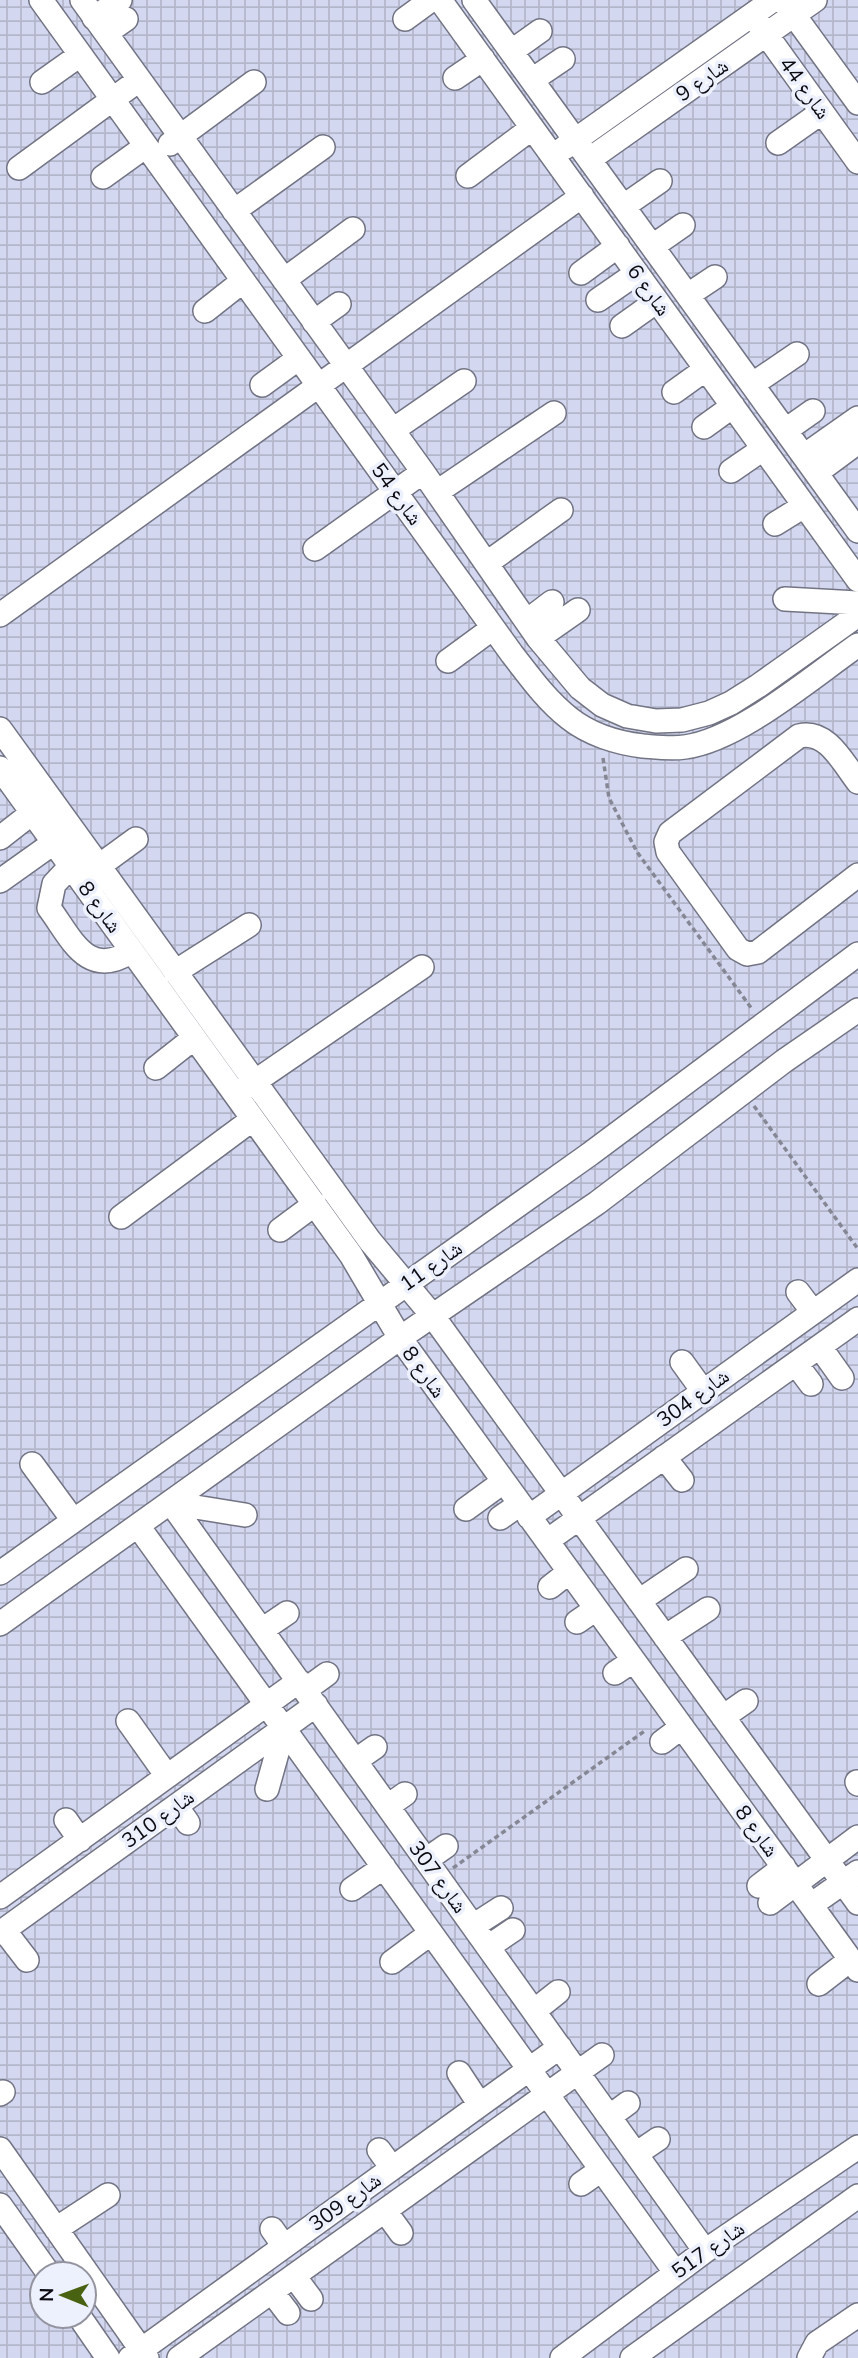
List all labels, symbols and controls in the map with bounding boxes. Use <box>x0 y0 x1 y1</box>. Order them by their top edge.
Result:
street label: شارع 44 <box>773 51 837 125</box>
street label: شارع 9 <box>670 52 734 108</box>
street label: شارع 6 <box>621 258 677 322</box>
street label: شارع 54 <box>365 457 429 531</box>
street label: شارع 8 <box>72 875 128 939</box>
street label: شارع 11 <box>394 1234 468 1298</box>
street label: شارع 8 <box>396 1340 452 1404</box>
street label: شارع 304 <box>651 1362 735 1434</box>
street label: شارع 310 <box>116 1783 200 1855</box>
street label: شارع 8 <box>729 1799 785 1863</box>
street label: شارع 307 <box>402 1835 474 1919</box>
street label: شارع 309 <box>303 2166 387 2238</box>
street label: شارع 517 <box>666 2215 750 2285</box>
north arrow <box>28 2260 98 2330</box>
text: N <box>34 2287 60 2302</box>

